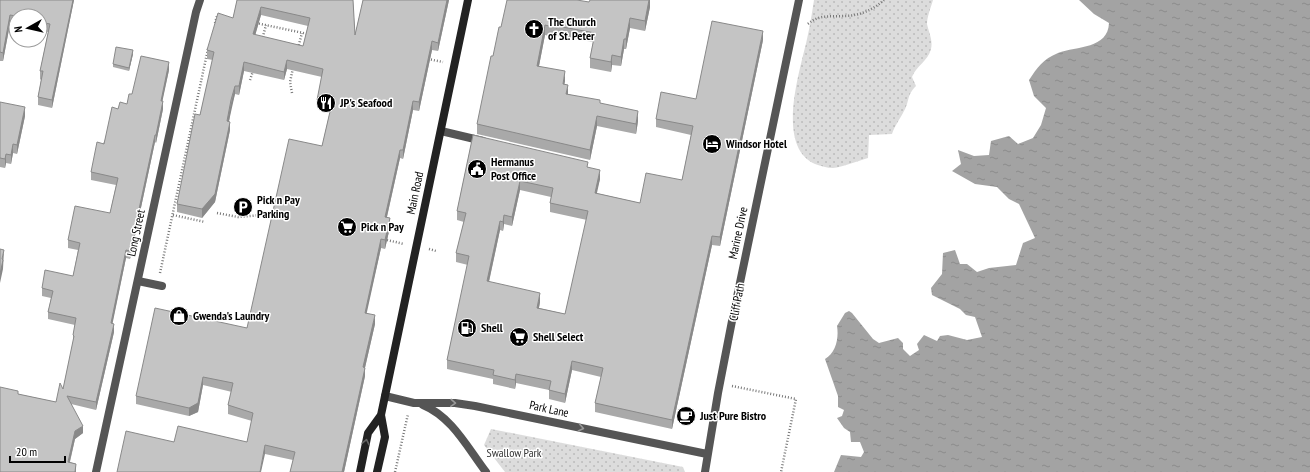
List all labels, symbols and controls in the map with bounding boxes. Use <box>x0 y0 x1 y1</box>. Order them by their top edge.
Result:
north arrow <box>8 8 48 48</box>
place label: The Church of St. Peter <box>548 14 596 43</box>
church icon: The Church of St. Peter <box>523 18 545 40</box>
text: N <box>11 25 25 33</box>
restaurant icon: JP's Seafood <box>315 92 337 114</box>
place label: JP's Seafood <box>339 95 392 110</box>
hotel icon: Windsor Hotel <box>701 133 723 155</box>
place label: Windsor Hotel <box>725 136 787 151</box>
place label: Hermanus Post Office <box>491 154 536 183</box>
public building icon: Hermanus Post Office <box>466 158 488 180</box>
street label: Main Road <box>403 170 426 216</box>
place label: Pick n Pay Parking <box>257 192 300 221</box>
parking icon: Pick n Pay Parking <box>232 196 254 218</box>
street label: Marine Drive <box>725 205 750 260</box>
street label: Long Street <box>123 207 148 258</box>
supermarket icon: Pick n Pay <box>336 216 358 238</box>
place label: Pick n Pay <box>361 219 404 234</box>
street label: Cliff Path <box>726 282 748 322</box>
shop icon: Gwenda's Laundry <box>168 305 190 327</box>
place label: Gwenda's Laundry <box>193 308 270 323</box>
fuel station icon: Shell <box>456 317 478 339</box>
place label: Shell <box>481 320 503 335</box>
supermarket icon: Shell Select <box>508 326 530 348</box>
place label: Shell Select <box>533 329 584 344</box>
street label: Park Lane <box>528 397 570 420</box>
one-way arrow <box>450 399 456 408</box>
cafe icon: Just Pure Bistro <box>675 405 697 427</box>
place label: Just Pure Bistro <box>699 408 767 423</box>
one-way arrow <box>578 423 584 431</box>
scale bar <box>10 438 65 464</box>
one-way arrow <box>362 439 370 445</box>
text: 20 m <box>16 444 37 459</box>
park label: Swallow Park <box>487 445 542 460</box>

